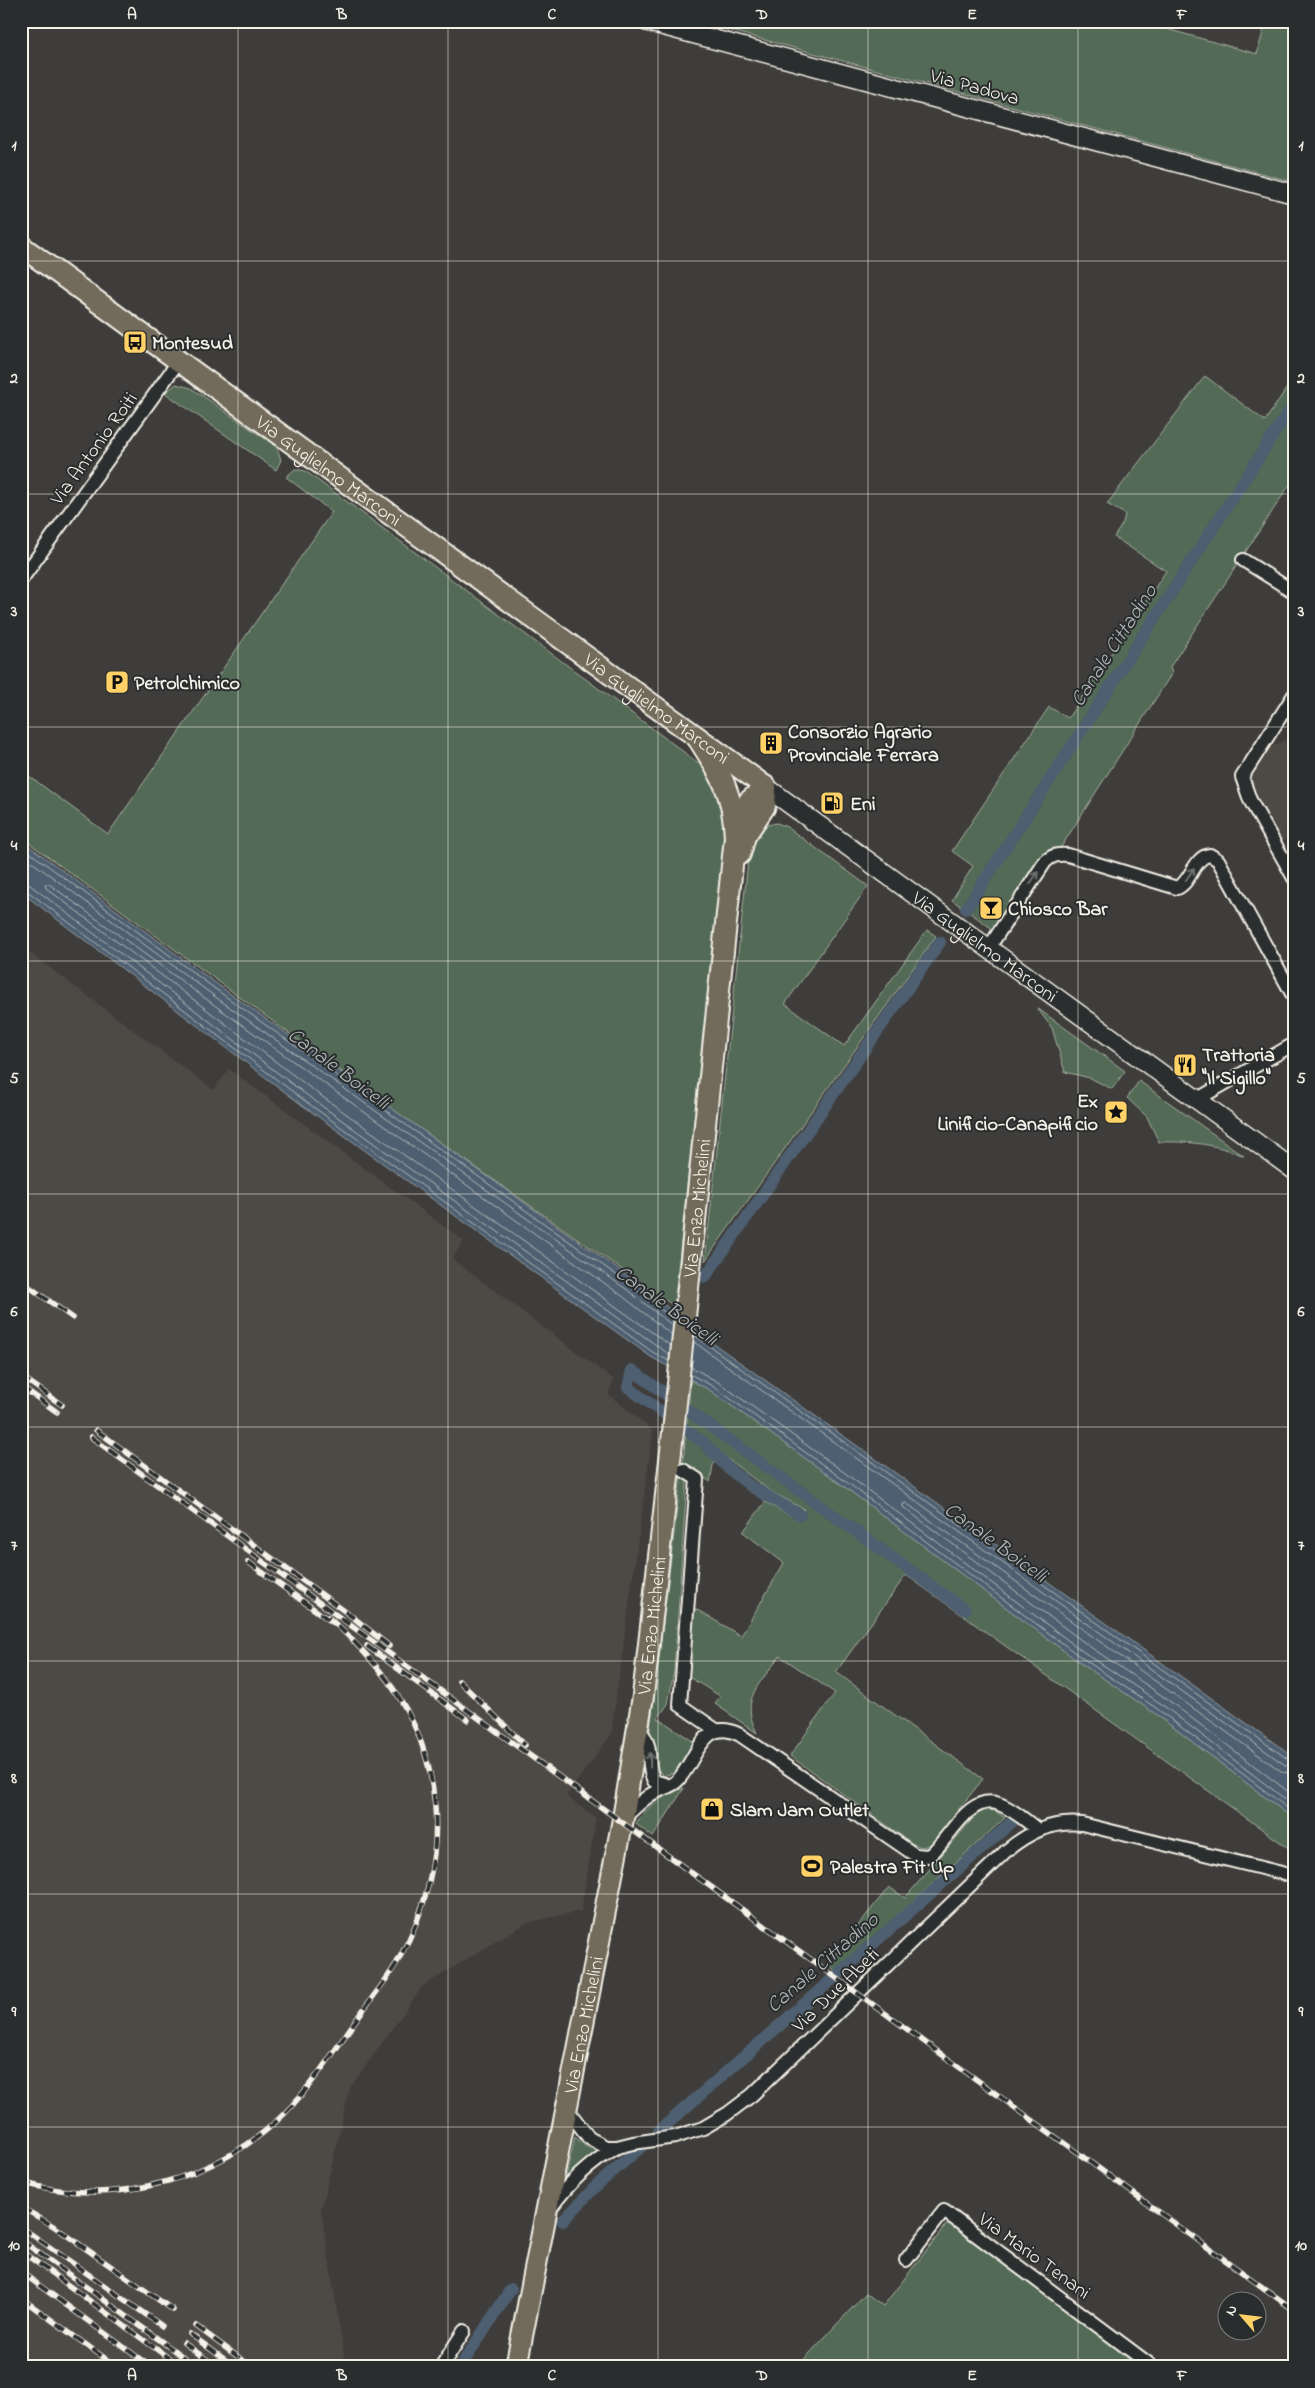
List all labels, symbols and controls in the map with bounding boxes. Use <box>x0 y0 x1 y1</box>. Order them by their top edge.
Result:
text: A <box>127 3 137 27</box>
text: B <box>336 3 348 27</box>
text: C <box>548 3 557 27</box>
text: D <box>755 3 768 27</box>
text: E <box>967 3 977 27</box>
text: F <box>1176 3 1188 27</box>
street label: Via Padova <box>926 62 1022 114</box>
text: 1 <box>11 134 17 158</box>
text: 1 <box>1298 134 1304 158</box>
bus stop icon: Montesud <box>122 329 148 355</box>
place label: Montesud <box>152 330 234 359</box>
text: 2 <box>9 367 18 391</box>
text: 2 <box>1296 367 1305 391</box>
street label: Via Antonio Roiti <box>44 387 146 513</box>
street label: Via Guglielmo Marconi <box>248 409 407 535</box>
water label: Canale Cittadino <box>1064 578 1166 713</box>
text: 3 <box>10 600 18 624</box>
text: 3 <box>1297 600 1305 624</box>
street label: Via Guglielmo Marconi <box>576 647 735 773</box>
parking icon: Petrolchimico <box>104 669 130 695</box>
place label: Petrolchimico <box>134 670 240 699</box>
place label: Consorzio Agrario Provinciale Ferrara <box>788 719 939 771</box>
building icon: Consorzio Agrario Provinciale Ferrara <box>758 730 784 756</box>
fuel station icon: Eni <box>819 790 845 816</box>
place label: Eni <box>850 791 876 820</box>
text: 4 <box>10 834 18 858</box>
text: 4 <box>1297 834 1305 858</box>
one-way arrow <box>1186 868 1196 882</box>
one-way arrow <box>1029 872 1039 886</box>
street label: Via Guglielmo Marconi <box>904 885 1063 1011</box>
bar icon: Chiosco Bar <box>978 895 1004 921</box>
place label: Chiosco Bar <box>1008 896 1108 925</box>
water label: Canale Boicelli <box>280 1021 397 1119</box>
place label: Trattoria "Il Sigillo" <box>1201 1042 1275 1095</box>
restaurant icon: Trattoria "Il Sigillo" <box>1172 1052 1198 1078</box>
text: 5 <box>9 1067 19 1091</box>
text: 5 <box>1296 1067 1306 1091</box>
place label: Ex Linificio-Canapificio <box>938 1088 1098 1140</box>
place icon: Ex Linificio-Canapificio <box>1103 1099 1129 1125</box>
street label: Via Enzo Michelini <box>677 1137 720 1280</box>
water label: Canale Boicelli <box>608 1259 725 1356</box>
text: 6 <box>9 1300 18 1324</box>
text: 6 <box>1296 1300 1305 1324</box>
water label: Canale Boicelli <box>937 1496 1054 1593</box>
text: 7 <box>11 1534 18 1558</box>
text: 7 <box>1298 1534 1305 1558</box>
street label: Via Enzo Michelini <box>631 1555 676 1697</box>
one-way arrow <box>646 1752 655 1768</box>
text: 8 <box>10 1767 17 1791</box>
text: 8 <box>1297 1767 1304 1791</box>
shop icon: Slam Jam Outlet <box>699 1796 725 1822</box>
place label: Slam Jam Outlet <box>730 1797 869 1826</box>
sports icon: Palestra Fit Up <box>799 1853 825 1879</box>
place label: Palestra Fit Up <box>830 1854 954 1883</box>
water label: Canale Cittadino <box>761 1905 887 2021</box>
street label: Via Due Abeti <box>786 1941 887 2041</box>
street label: Via Enzo Michelini <box>558 1954 613 2097</box>
text: 9 <box>11 2000 17 2024</box>
text: 9 <box>1298 2000 1304 2024</box>
street label: Via Mario Tenani <box>971 2206 1096 2308</box>
text: 10 <box>8 2234 20 2258</box>
text: 10 <box>1295 2234 1307 2258</box>
north arrow <box>1218 2290 1268 2340</box>
text: N <box>1220 2301 1243 2320</box>
text: A <box>127 2364 137 2388</box>
text: B <box>336 2364 348 2388</box>
text: C <box>548 2364 557 2388</box>
text: D <box>755 2364 768 2388</box>
text: E <box>967 2364 977 2388</box>
text: F <box>1176 2364 1188 2388</box>

